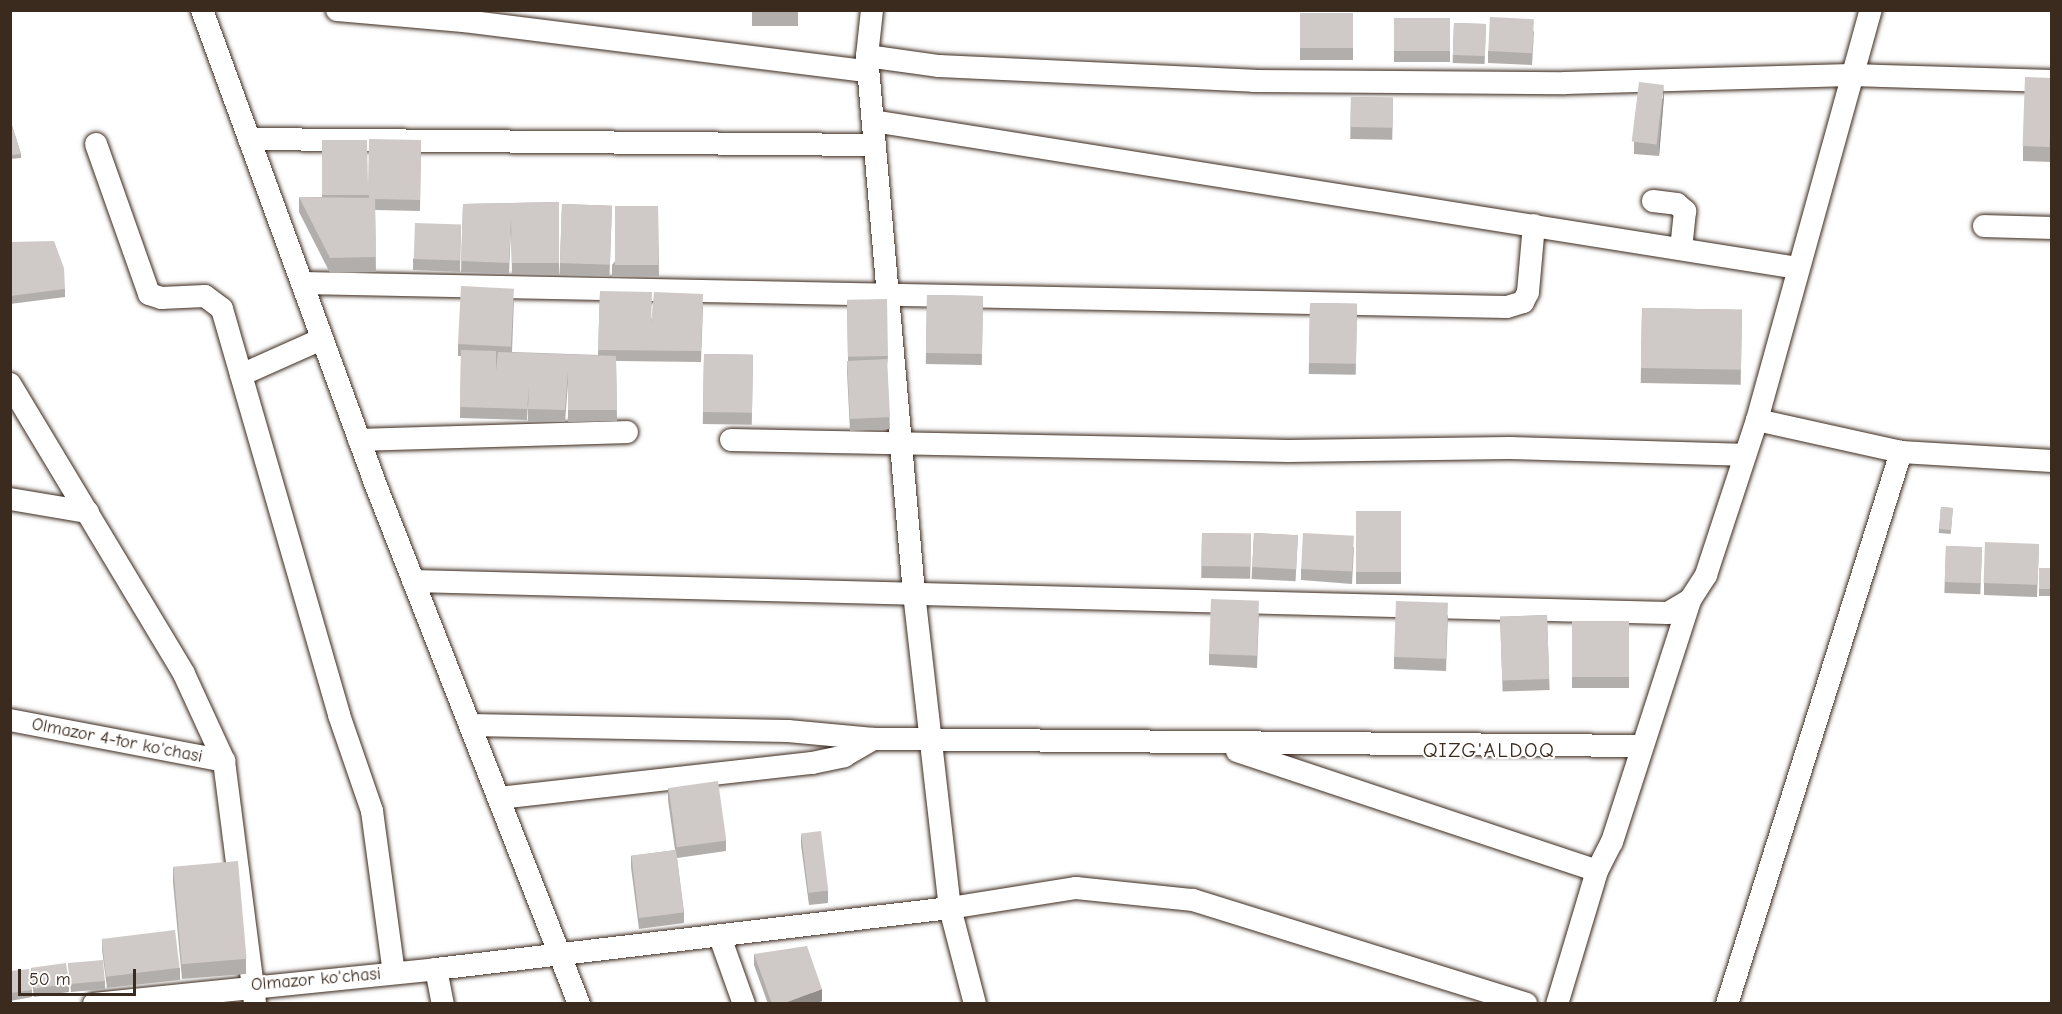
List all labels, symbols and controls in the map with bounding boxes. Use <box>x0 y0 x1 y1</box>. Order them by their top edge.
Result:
street label: Olmazor 4-tor ko'chasi <box>30 714 204 768</box>
district label: QIZG'ALDOQ <box>1423 737 1555 763</box>
scale bar <box>21 957 140 995</box>
street label: Olmazor ko'chasi <box>250 964 382 996</box>
text: 50 m <box>29 969 71 990</box>

